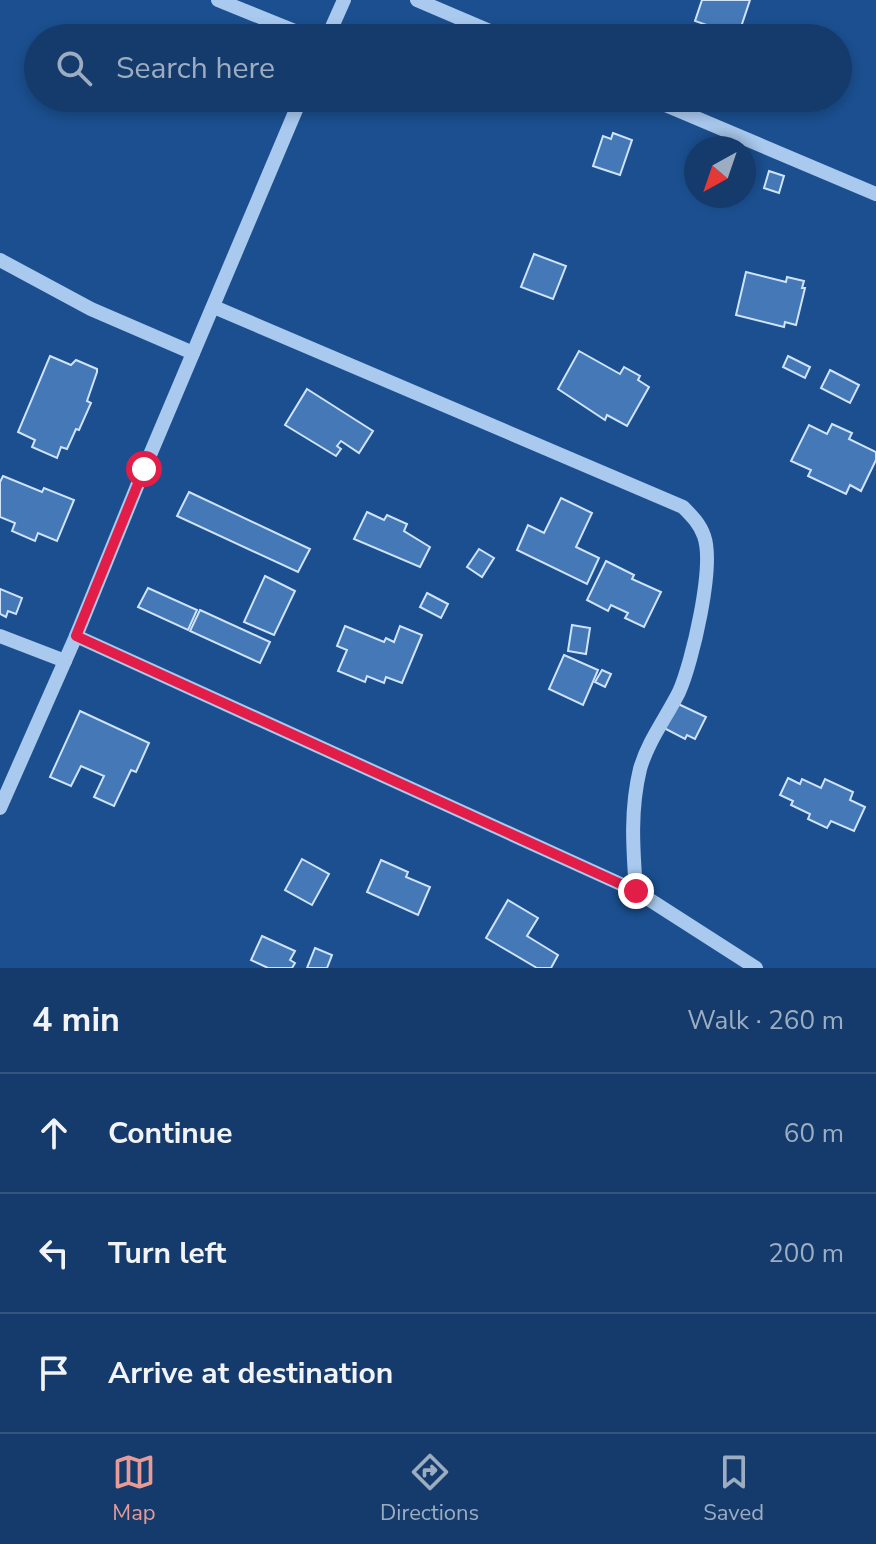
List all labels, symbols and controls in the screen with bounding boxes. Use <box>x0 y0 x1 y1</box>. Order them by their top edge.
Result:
search box <box>24 24 852 112</box>
icon: search <box>52 46 96 90</box>
text: Search here <box>116 48 275 89</box>
north arrow <box>684 136 756 208</box>
route start <box>126 451 162 487</box>
route end <box>618 873 654 909</box>
text: 4 min <box>32 997 120 1043</box>
text: Walk · 260 m <box>687 1003 844 1038</box>
icon: ahead <box>32 1111 76 1155</box>
text: Continue <box>108 1113 233 1154</box>
text: 60 m <box>784 1116 844 1151</box>
icon: left <box>32 1231 76 1275</box>
text: Turn left <box>108 1233 226 1274</box>
text: 200 m <box>768 1236 844 1271</box>
icon: arrive <box>32 1351 76 1395</box>
text: Arrive at destination <box>108 1353 393 1394</box>
tab: Map <box>112 1450 156 1528</box>
tab: Directions <box>380 1450 479 1528</box>
tab: Saved <box>703 1450 764 1528</box>

